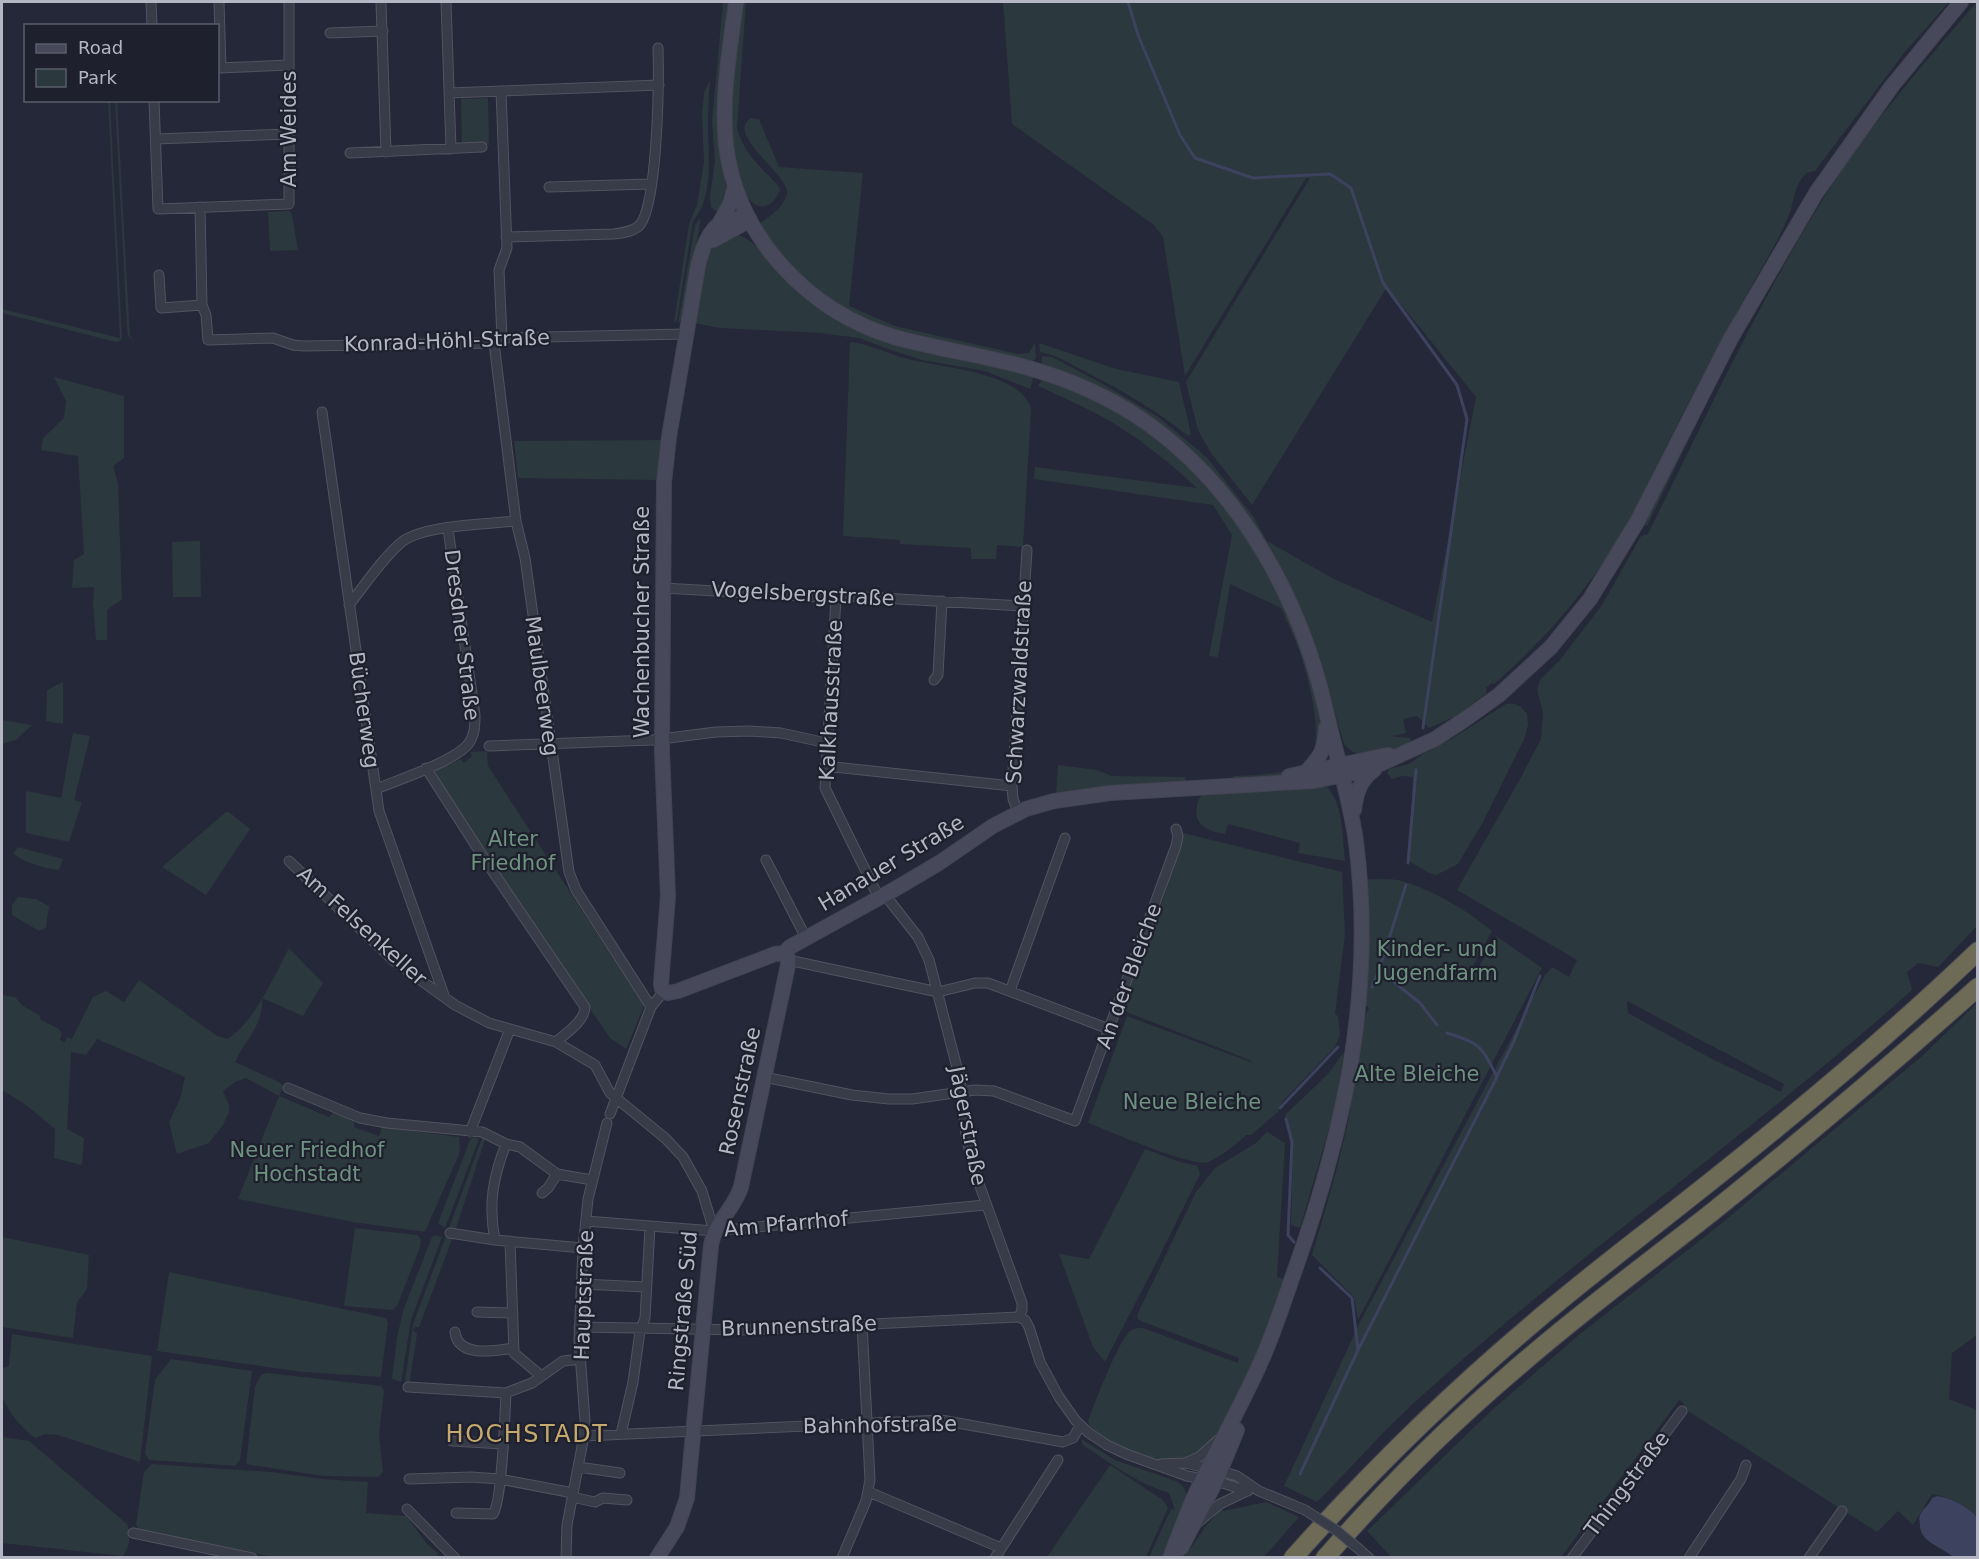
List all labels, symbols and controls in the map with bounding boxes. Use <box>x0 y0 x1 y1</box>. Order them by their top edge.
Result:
legend <box>24 24 219 102</box>
text: Road <box>78 37 123 58</box>
text: Park <box>78 67 117 88</box>
street label: Am Weides <box>277 71 301 187</box>
street label: Konrad-Höhl-Straße <box>344 325 550 357</box>
street label: Wachenbucher Straße <box>630 506 654 738</box>
street label: Dresdner Straße <box>440 548 484 722</box>
street label: Vogelsbergstraße <box>711 577 895 611</box>
street label: Schwarzwaldstraße <box>1002 580 1036 784</box>
street label: Maulbeerweg <box>520 614 564 758</box>
street label: Kalkhausstraße <box>815 619 847 781</box>
street label: Bücherweg <box>344 650 384 770</box>
street label: Hanauer Straße <box>814 810 968 916</box>
park label: Alter Friedhof <box>471 827 556 875</box>
street label: Am Felsenkeller <box>292 862 432 991</box>
street label: An der Bleiche <box>1092 900 1166 1052</box>
park label: Kinder- und Jugendfarm <box>1374 937 1498 985</box>
street label: Rosenstraße <box>715 1025 765 1157</box>
street label: Jägerstraße <box>944 1062 991 1188</box>
park label: Alte Bleiche <box>1355 1062 1479 1086</box>
park label: Neue Bleiche <box>1123 1090 1261 1114</box>
park label: Neuer Friedhof Hochstadt <box>230 1138 385 1186</box>
street label: Am Pfarrhof <box>723 1207 850 1241</box>
street label: Hauptstraße <box>570 1229 598 1361</box>
street label: Ringstraße Süd <box>664 1230 702 1392</box>
street label: Brunnenstraße <box>721 1311 877 1341</box>
street label: Bahnhofstraße <box>803 1412 957 1438</box>
district label: HOCHSTADT <box>446 1420 608 1448</box>
street label: Thingstraße <box>1579 1427 1674 1542</box>

